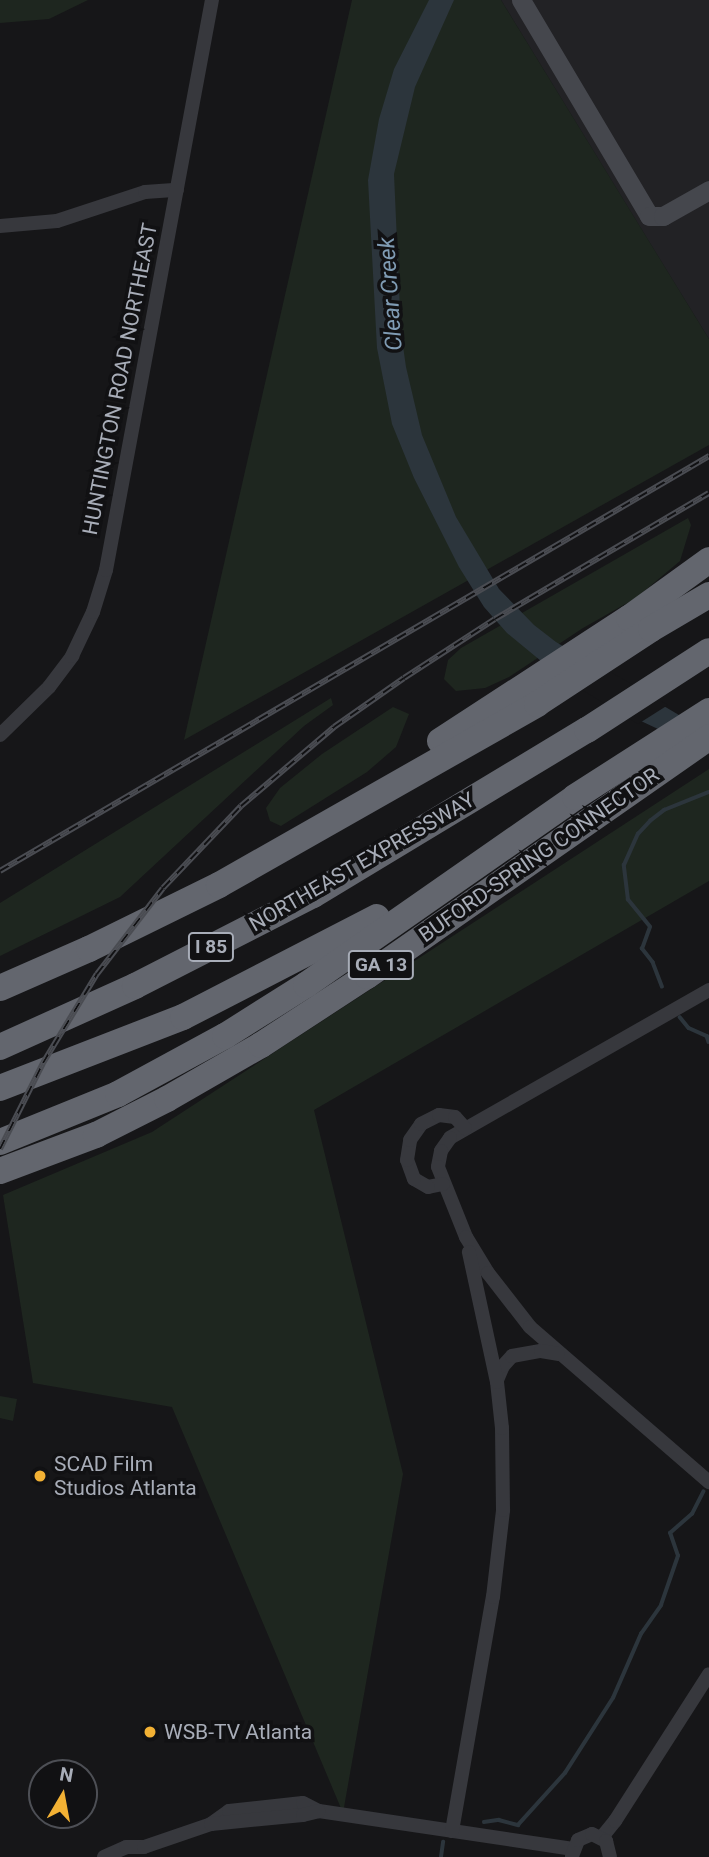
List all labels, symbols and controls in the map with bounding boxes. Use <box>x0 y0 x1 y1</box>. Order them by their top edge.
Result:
street label: HUNTINGTON ROAD NORTHEAST <box>77 221 163 537</box>
water label: Clear Creek <box>373 236 409 352</box>
street label: BUFORD-SPRING CONNECTOR <box>414 762 664 948</box>
street label: NORTHEAST EXPRESSWAY <box>245 787 479 937</box>
road number: I 85 <box>186 931 235 962</box>
road number: GA 13 <box>348 950 414 981</box>
place label: SCAD Film Studios Atlanta <box>54 1451 197 1501</box>
marker: SCAD Film Studios Atlanta <box>32 1468 48 1484</box>
place label: WSB-TV Atlanta <box>164 1719 312 1745</box>
marker: WSB-TV Atlanta <box>142 1724 158 1740</box>
north arrow <box>28 1759 98 1829</box>
text: N <box>58 1762 75 1787</box>

